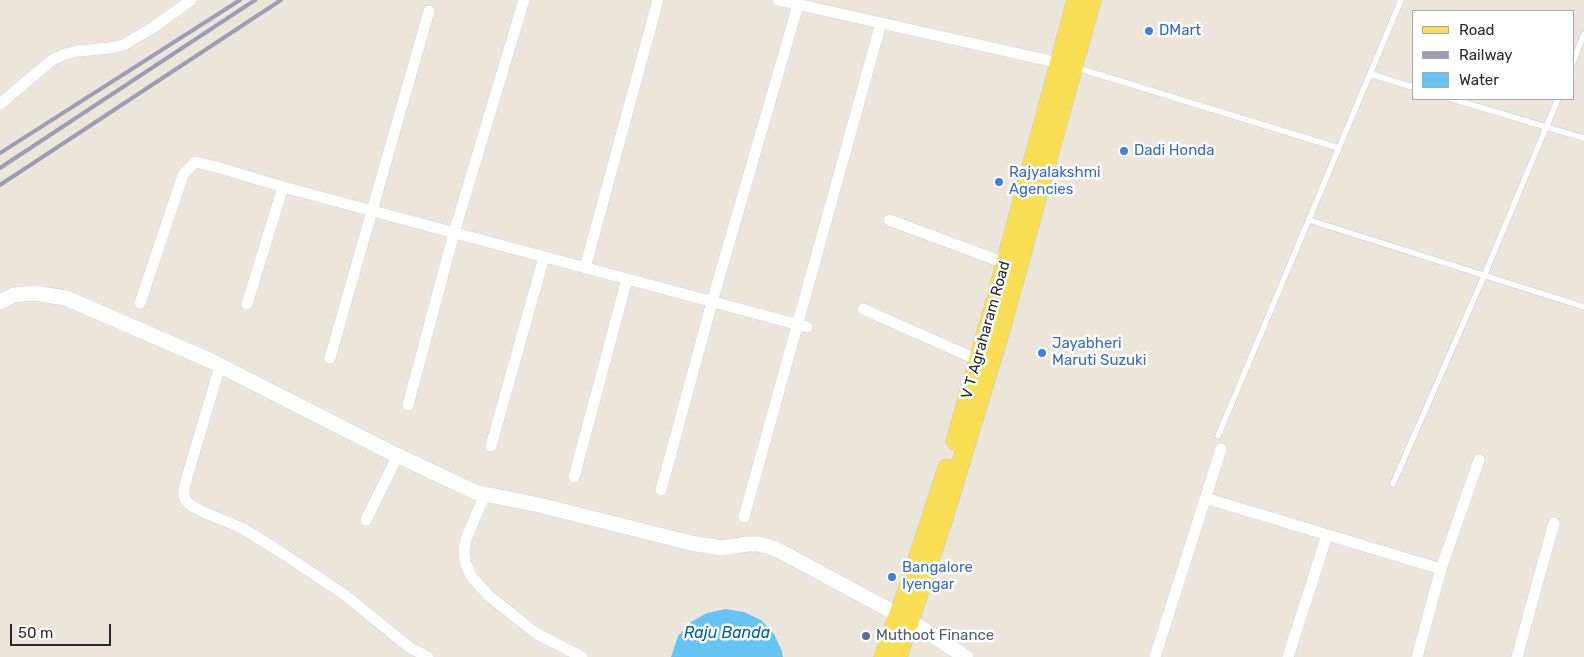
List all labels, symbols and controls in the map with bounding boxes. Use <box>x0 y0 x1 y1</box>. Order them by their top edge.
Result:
legend <box>1412 10 1574 100</box>
text: Road <box>1459 21 1495 39</box>
place label: DMart <box>1159 22 1201 40</box>
marker: DMart <box>1143 25 1155 37</box>
text: Railway <box>1459 46 1513 64</box>
text: Water <box>1459 71 1499 89</box>
place label: Dadi Honda <box>1134 142 1214 160</box>
marker: Dadi Honda <box>1118 145 1130 157</box>
place label: Rajyalakshmi Agencies <box>1009 164 1101 199</box>
marker: Rajyalakshmi Agencies <box>993 176 1005 188</box>
street label: V T Agraharam Road <box>958 259 1014 401</box>
place label: Jayabheri Maruti Suzuki <box>1052 335 1146 370</box>
marker: Jayabheri Maruti Suzuki <box>1036 347 1048 359</box>
place label: Bangalore Iyengar <box>902 559 973 594</box>
marker: Bangalore Iyengar <box>886 571 898 583</box>
scale bar <box>12 614 114 646</box>
water label: Raju Banda <box>684 623 770 643</box>
text: 50 m <box>18 624 53 642</box>
place label: Muthoot Finance <box>876 627 994 645</box>
marker: Muthoot Finance <box>860 630 872 642</box>

